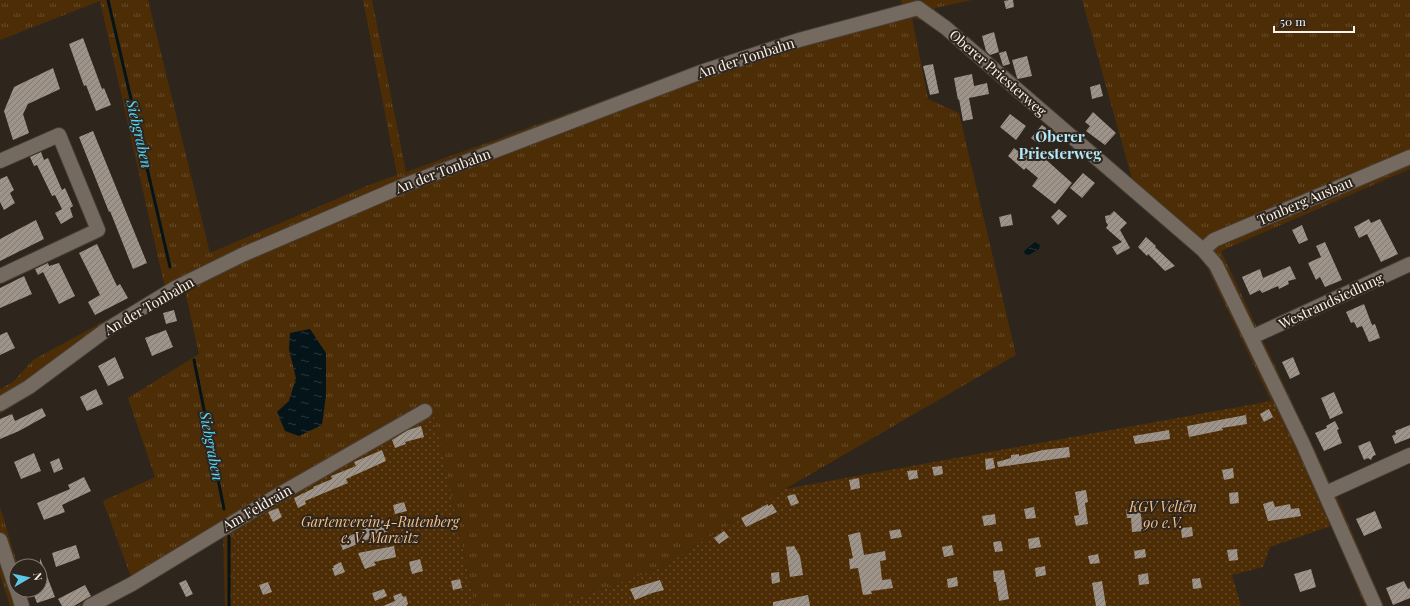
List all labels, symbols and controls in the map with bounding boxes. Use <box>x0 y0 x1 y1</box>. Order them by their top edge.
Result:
scale bar <box>1274 8 1354 34</box>
text: 50 m <box>1280 13 1306 29</box>
street label: Oberer Priesterweg <box>946 25 1051 121</box>
street label: An der Tonbahn <box>694 33 797 82</box>
water label: Siebgraben <box>122 96 158 170</box>
district label: Oberer Priesterweg <box>1019 126 1102 163</box>
street label: An der Tonbahn <box>392 143 494 198</box>
street label: Tonberg Ausbau <box>1254 172 1355 229</box>
street label: Westrandsiedlung <box>1275 268 1387 333</box>
street label: An der Tonbahn <box>100 272 198 339</box>
water label: Siebgraben <box>195 408 228 482</box>
street label: Am Feldrain <box>218 480 295 536</box>
park label: KGV Velten 90 e.V. <box>1128 497 1197 532</box>
park label: Gartenverein 4-Rutenberg e. V. Marwitz <box>301 512 461 547</box>
north arrow <box>8 558 48 598</box>
text: N <box>30 571 46 582</box>

